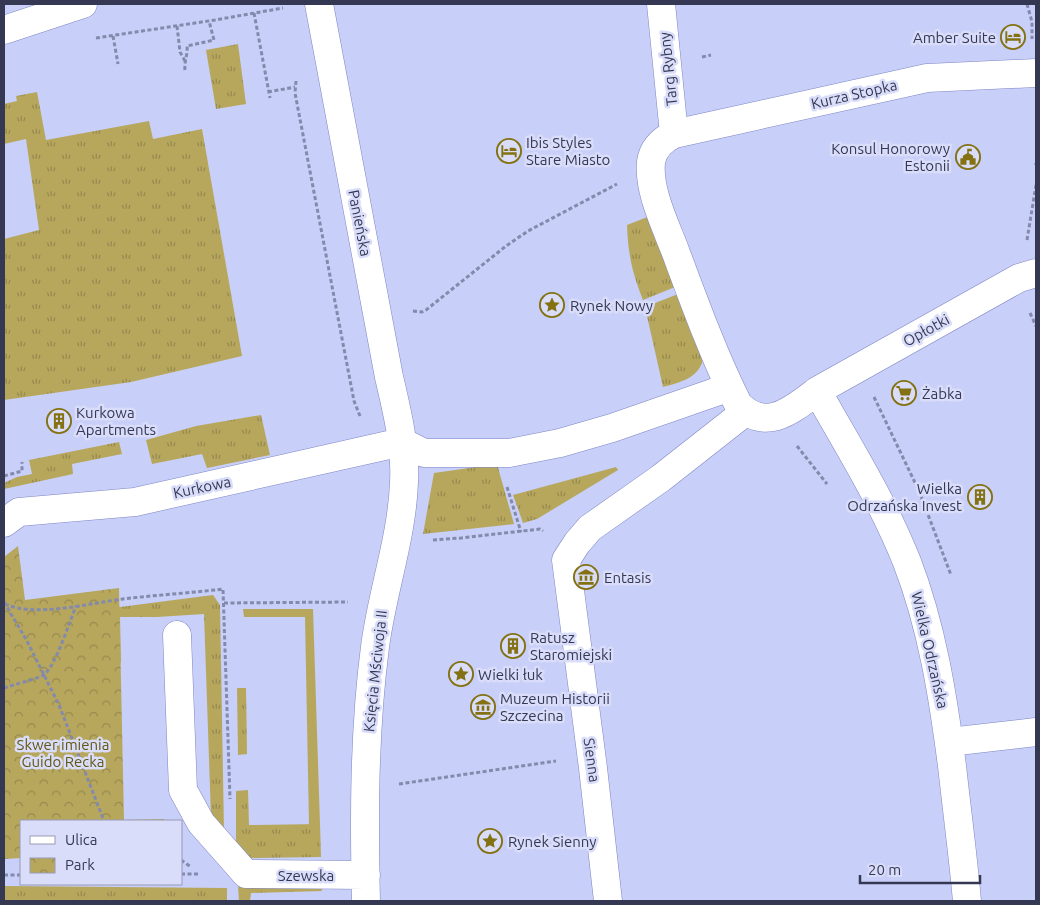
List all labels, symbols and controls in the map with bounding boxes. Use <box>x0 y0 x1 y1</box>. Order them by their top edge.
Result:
hotel icon: Amber Suite <box>1000 24 1026 50</box>
place label: Amber Suite <box>913 29 996 46</box>
street label: Targ Rybny <box>656 31 680 107</box>
street label: Kurza Stopka <box>809 76 899 112</box>
place label: Ibis Styles Stare Miasto <box>526 134 610 168</box>
hotel icon: Ibis Styles Stare Miasto <box>496 138 522 164</box>
place label: Konsul Honorowy Estonii <box>831 140 950 174</box>
public building icon: Konsul Honorowy Estonii <box>955 144 981 170</box>
street label: Panieńska <box>345 188 375 258</box>
place icon: Rynek Nowy <box>539 292 565 318</box>
place label: Rynek Nowy <box>570 297 653 314</box>
street label: Opłotki <box>900 310 952 350</box>
supermarket icon: Żabka <box>891 380 917 406</box>
place label: Żabka <box>922 385 962 402</box>
place label: Kurkowa Apartments <box>76 404 156 438</box>
building icon: Kurkowa Apartments <box>46 408 72 434</box>
street label: Kurkowa <box>172 473 232 501</box>
place label: Wielka Odrzańska Invest <box>847 480 962 514</box>
building icon: Wielka Odrzańska Invest <box>967 484 993 510</box>
museum icon: Entasis <box>573 564 599 590</box>
place label: Entasis <box>604 569 651 586</box>
street label: Wielka Odrzańska <box>908 590 952 710</box>
street label: Księcia Mściwoja II <box>360 609 390 733</box>
place label: Ratusz Staromiejski <box>530 629 612 663</box>
building icon: Ratusz Staromiejski <box>500 633 526 659</box>
place icon: Wielki łuk <box>448 661 474 687</box>
place label: Wielki łuk <box>478 666 543 683</box>
place label: Muzeum Historii Szczecina <box>500 690 610 724</box>
museum icon: Muzeum Historii Szczecina <box>470 694 496 720</box>
park label: Skwer imienia Guido Recka <box>17 736 109 770</box>
street label: Sienna <box>580 737 604 783</box>
legend <box>20 820 182 885</box>
place icon: Rynek Sienny <box>477 828 503 854</box>
text: Ulica <box>65 831 97 848</box>
place label: Rynek Sienny <box>508 833 596 850</box>
scale bar <box>860 852 980 884</box>
text: Park <box>65 856 95 873</box>
text: 20 m <box>868 861 901 878</box>
street label: Szewska <box>278 867 334 884</box>

